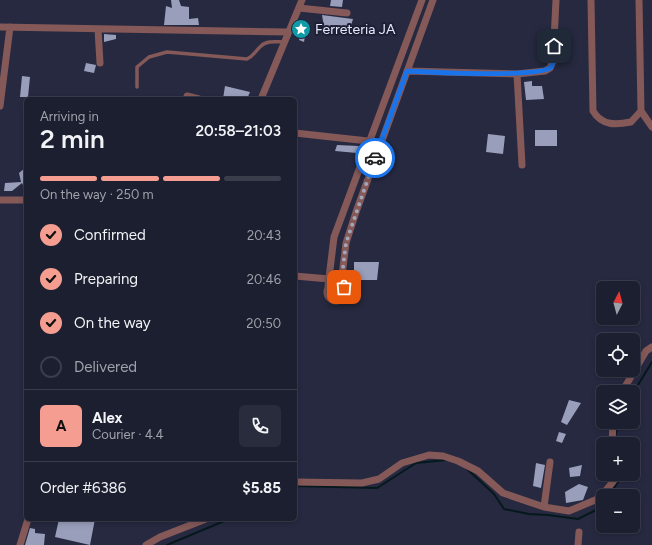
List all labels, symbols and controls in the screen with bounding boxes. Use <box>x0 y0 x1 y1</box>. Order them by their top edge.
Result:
place icon: Ferreteria JA <box>290 18 312 40</box>
place label: Ferreteria JA <box>315 21 396 38</box>
pin <box>537 29 571 63</box>
icon: home <box>543 35 565 57</box>
text: Arriving in <box>40 109 99 124</box>
text: 20:58–21:03 <box>195 122 281 140</box>
text: 2 min <box>40 123 105 155</box>
courier <box>355 138 395 178</box>
icon: car <box>364 147 386 169</box>
text: On the way · 250 m <box>40 187 154 202</box>
icon: check <box>40 224 62 246</box>
text: Confirmed <box>74 226 146 244</box>
text: 20:43 <box>247 228 281 243</box>
icon: check <box>40 268 62 290</box>
text: Preparing <box>74 270 138 288</box>
pin <box>327 270 361 304</box>
text: 20:46 <box>247 272 281 287</box>
icon: bag <box>333 276 355 298</box>
north arrow <box>596 281 640 325</box>
map controls <box>596 281 640 533</box>
icon: check <box>40 312 62 334</box>
text: On the way <box>74 314 151 332</box>
text: 20:50 <box>246 316 281 331</box>
button: locate <box>596 333 640 377</box>
text: Delivered <box>74 358 137 376</box>
button: layers <box>596 385 640 429</box>
button: phone <box>239 405 281 447</box>
text: Alex <box>92 409 122 427</box>
text: A <box>56 417 66 435</box>
text: Courier · 4.4 <box>92 427 164 442</box>
button: + <box>596 437 640 481</box>
text: Order #6386 <box>40 479 126 497</box>
text: $5.85 <box>242 479 281 497</box>
button: − <box>596 489 640 533</box>

